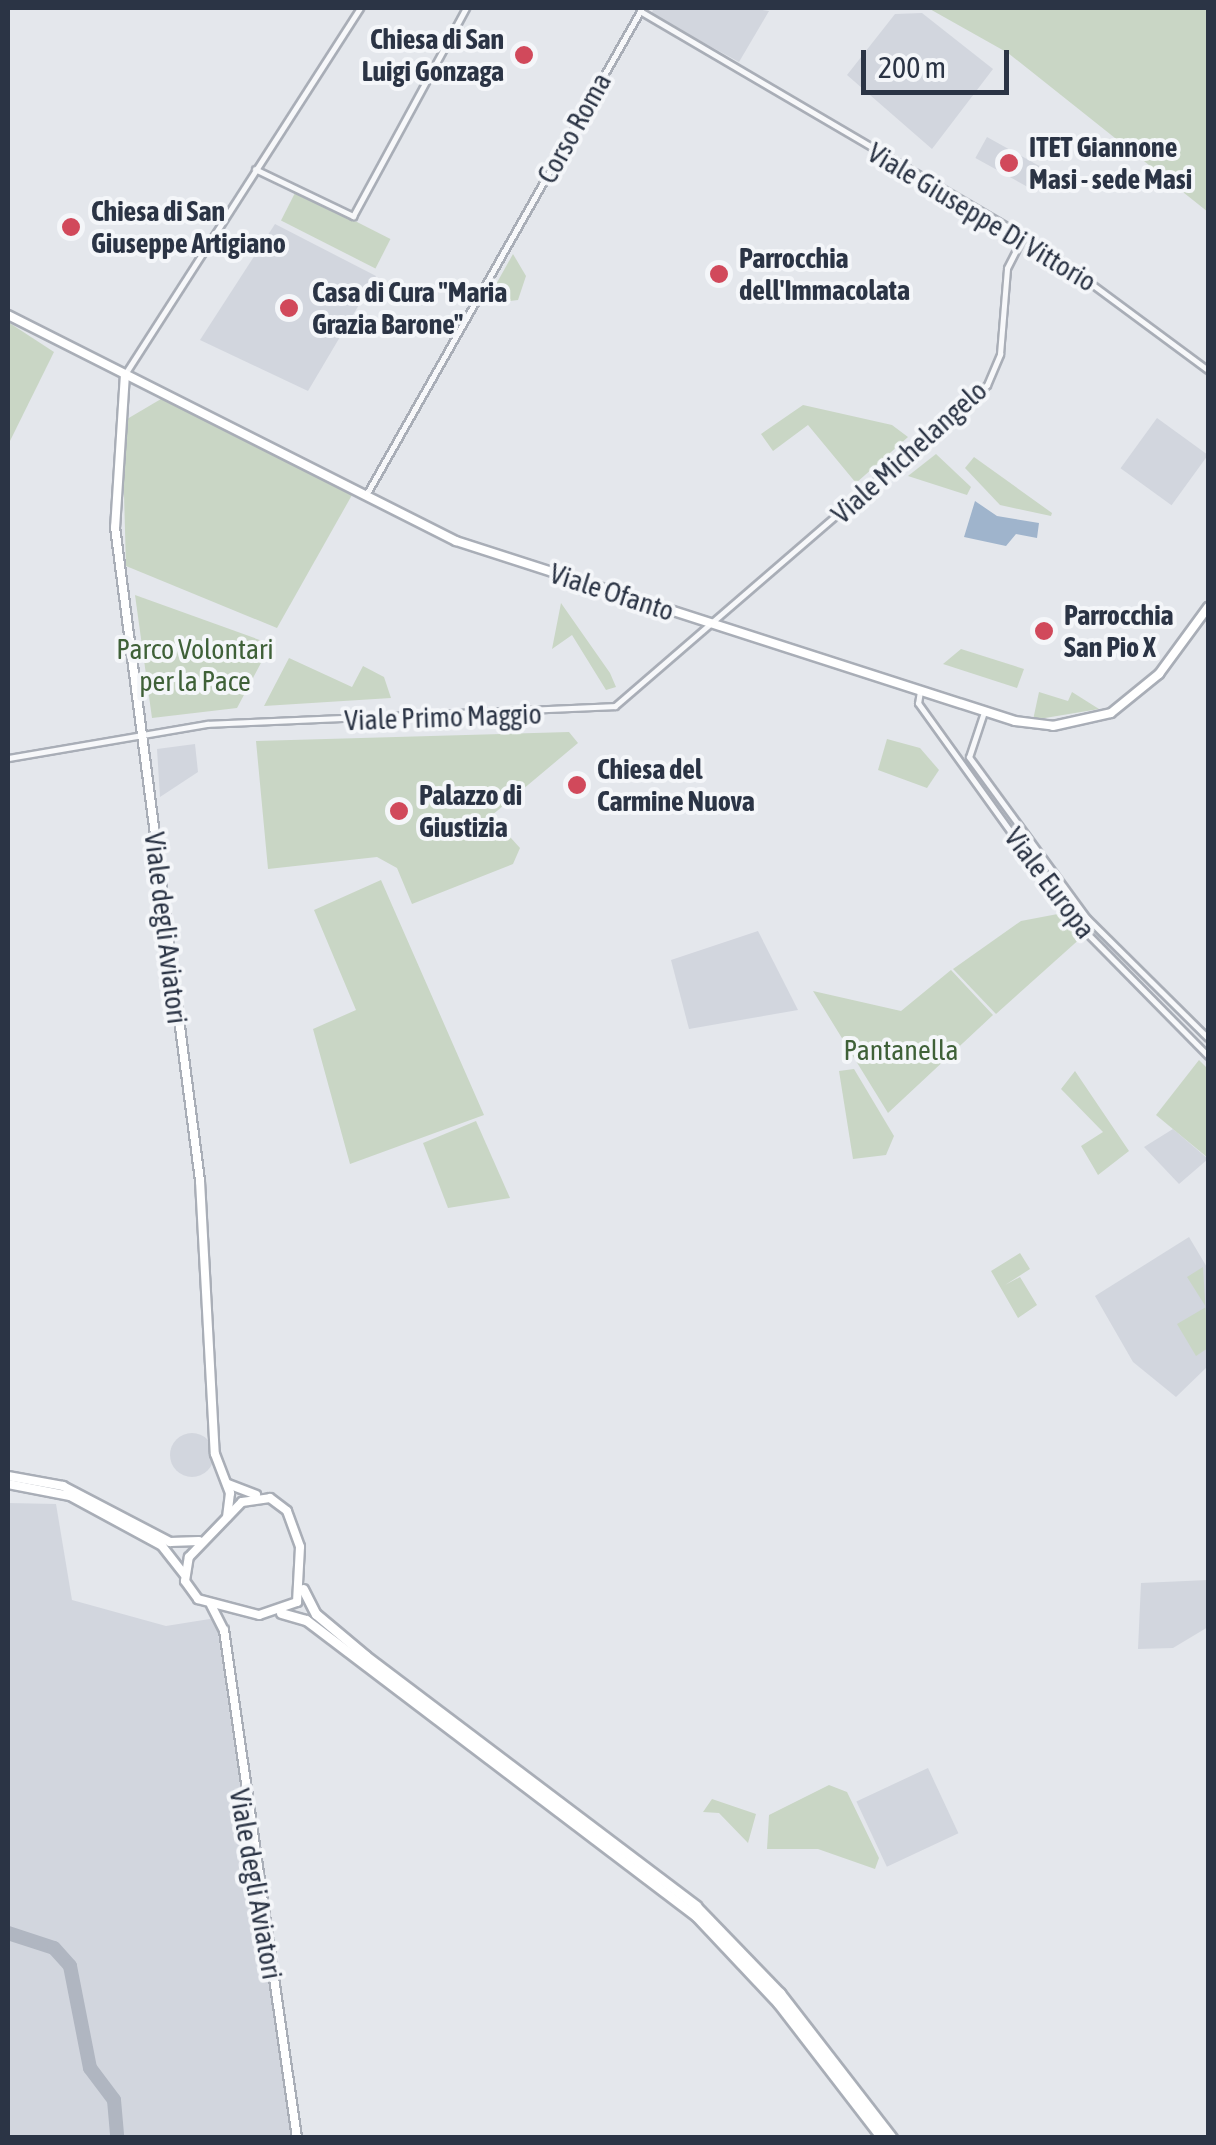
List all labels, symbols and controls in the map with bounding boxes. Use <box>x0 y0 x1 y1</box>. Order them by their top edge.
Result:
place label: Chiesa di San Luigi Gonzaga <box>362 22 504 88</box>
scale bar <box>866 30 1014 92</box>
marker: Chiesa di San Luigi Gonzaga <box>513 44 535 66</box>
text: 200 m <box>878 50 946 84</box>
street label: Corso Roma <box>530 67 618 189</box>
place label: ITET Giannone Masi - sede Masi <box>1029 130 1192 196</box>
street label: Viale Giuseppe Di Vittorio <box>862 136 1102 298</box>
marker: ITET Giannone Masi - sede Masi <box>998 152 1020 174</box>
place label: Chiesa di San Giuseppe Artigiano <box>91 194 286 260</box>
marker: Chiesa di San Giuseppe Artigiano <box>60 216 82 238</box>
place label: Parrocchia dell'Immacolata <box>739 241 910 307</box>
marker: Parrocchia dell'Immacolata <box>708 263 730 285</box>
place label: Casa di Cura "Maria Grazia Barone" <box>312 275 507 341</box>
marker: Casa di Cura "Maria Grazia Barone" <box>276 295 302 321</box>
street label: Viale Michelangelo <box>824 374 994 530</box>
street label: Viale Ofanto <box>546 556 678 628</box>
place label: Parrocchia San Pio X <box>1064 598 1174 664</box>
marker: Parrocchia San Pio X <box>1033 620 1055 642</box>
park label: Parco Volontari per la Pace <box>116 632 274 698</box>
street label: Viale Primo Maggio <box>344 697 542 737</box>
place label: Chiesa del Carmine Nuova <box>597 752 755 818</box>
marker: Chiesa del Carmine Nuova <box>566 774 588 796</box>
place label: Palazzo di Giustizia <box>419 778 522 844</box>
marker: Palazzo di Giustizia <box>388 800 410 822</box>
street label: Viale Europa <box>997 821 1103 945</box>
street label: Viale degli Aviatori <box>138 830 194 1026</box>
park label: Pantanella <box>844 1033 958 1067</box>
street label: Viale degli Aviatori <box>223 1786 289 1982</box>

